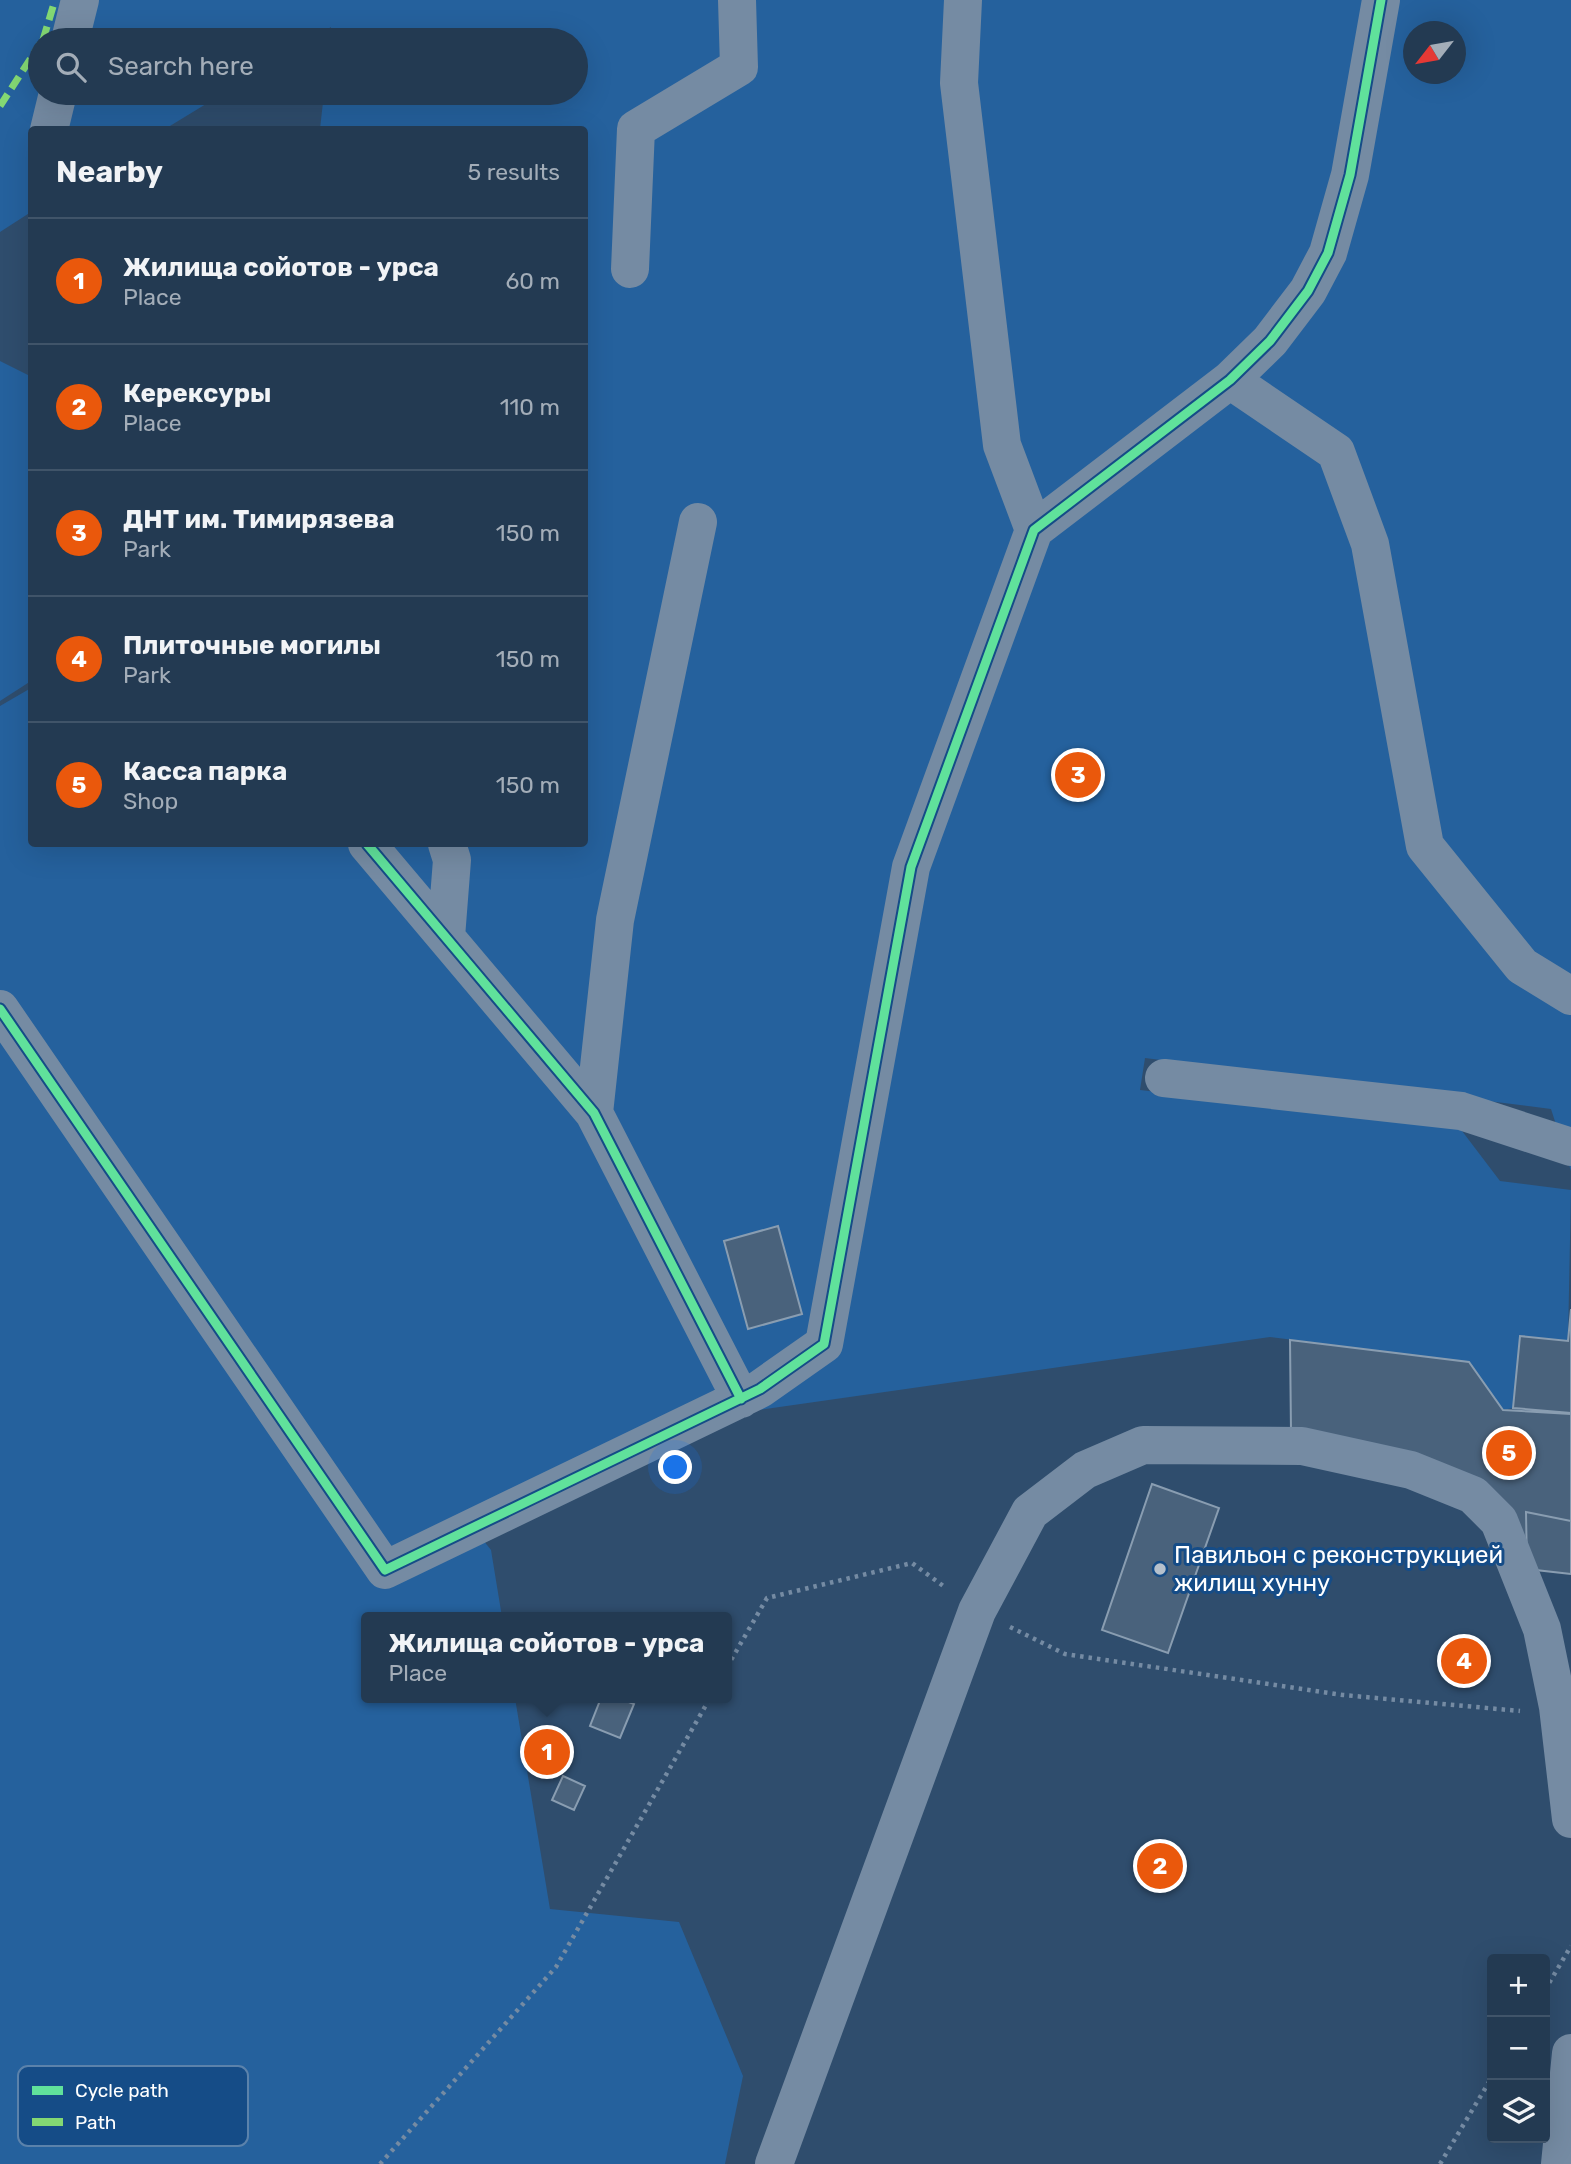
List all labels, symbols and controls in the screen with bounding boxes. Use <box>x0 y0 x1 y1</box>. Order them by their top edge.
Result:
north arrow <box>1403 21 1466 84</box>
search box <box>28 28 588 105</box>
icon: search <box>52 48 90 86</box>
text: Search here <box>108 51 254 82</box>
text: Nearby <box>56 154 163 190</box>
text: 5 results <box>467 158 560 186</box>
text: Жилища сойотов - урса <box>123 252 439 283</box>
text: 1 <box>73 267 85 295</box>
text: 60 m <box>505 267 560 295</box>
text: Place <box>123 283 182 311</box>
text: Керексуры <box>123 378 272 409</box>
text: 2 <box>72 393 86 421</box>
text: 110 m <box>500 393 560 421</box>
text: Place <box>123 409 182 437</box>
text: ДНТ им. Тимирязева <box>123 504 395 535</box>
text: 3 <box>71 519 87 547</box>
text: 150 m <box>496 519 560 547</box>
text: Park <box>123 535 171 563</box>
text: Плиточные могилы <box>123 630 381 661</box>
text: 4 <box>71 645 87 673</box>
text: 150 m <box>496 645 560 673</box>
text: Park <box>123 661 171 689</box>
pin: 3 <box>1055 749 1101 801</box>
text: Касса парка <box>123 756 287 787</box>
text: 5 <box>72 771 86 799</box>
text: 150 m <box>496 771 560 799</box>
text: Shop <box>123 787 178 815</box>
pin: 5 <box>1486 1427 1532 1479</box>
your location <box>658 1450 692 1484</box>
place label: Павильон с реконструкцией жилищ хунну <box>1174 1541 1503 1597</box>
marker: Павильон с реконструкцией жилищ хунну <box>1152 1561 1168 1577</box>
popup <box>361 1612 732 1703</box>
text: Жилища сойотов - урса <box>389 1628 704 1659</box>
pin: 4 <box>1441 1635 1487 1687</box>
text: Place <box>389 1659 447 1687</box>
pin: 1 <box>524 1726 570 1778</box>
pin: 2 <box>1137 1840 1183 1892</box>
map controls <box>1487 1954 1550 2143</box>
button: + <box>1487 1954 1550 2017</box>
button: − <box>1487 2017 1550 2080</box>
legend <box>18 2066 248 2146</box>
text: Cycle path <box>75 2079 169 2102</box>
button: layers <box>1487 2080 1550 2143</box>
text: Path <box>75 2111 116 2134</box>

